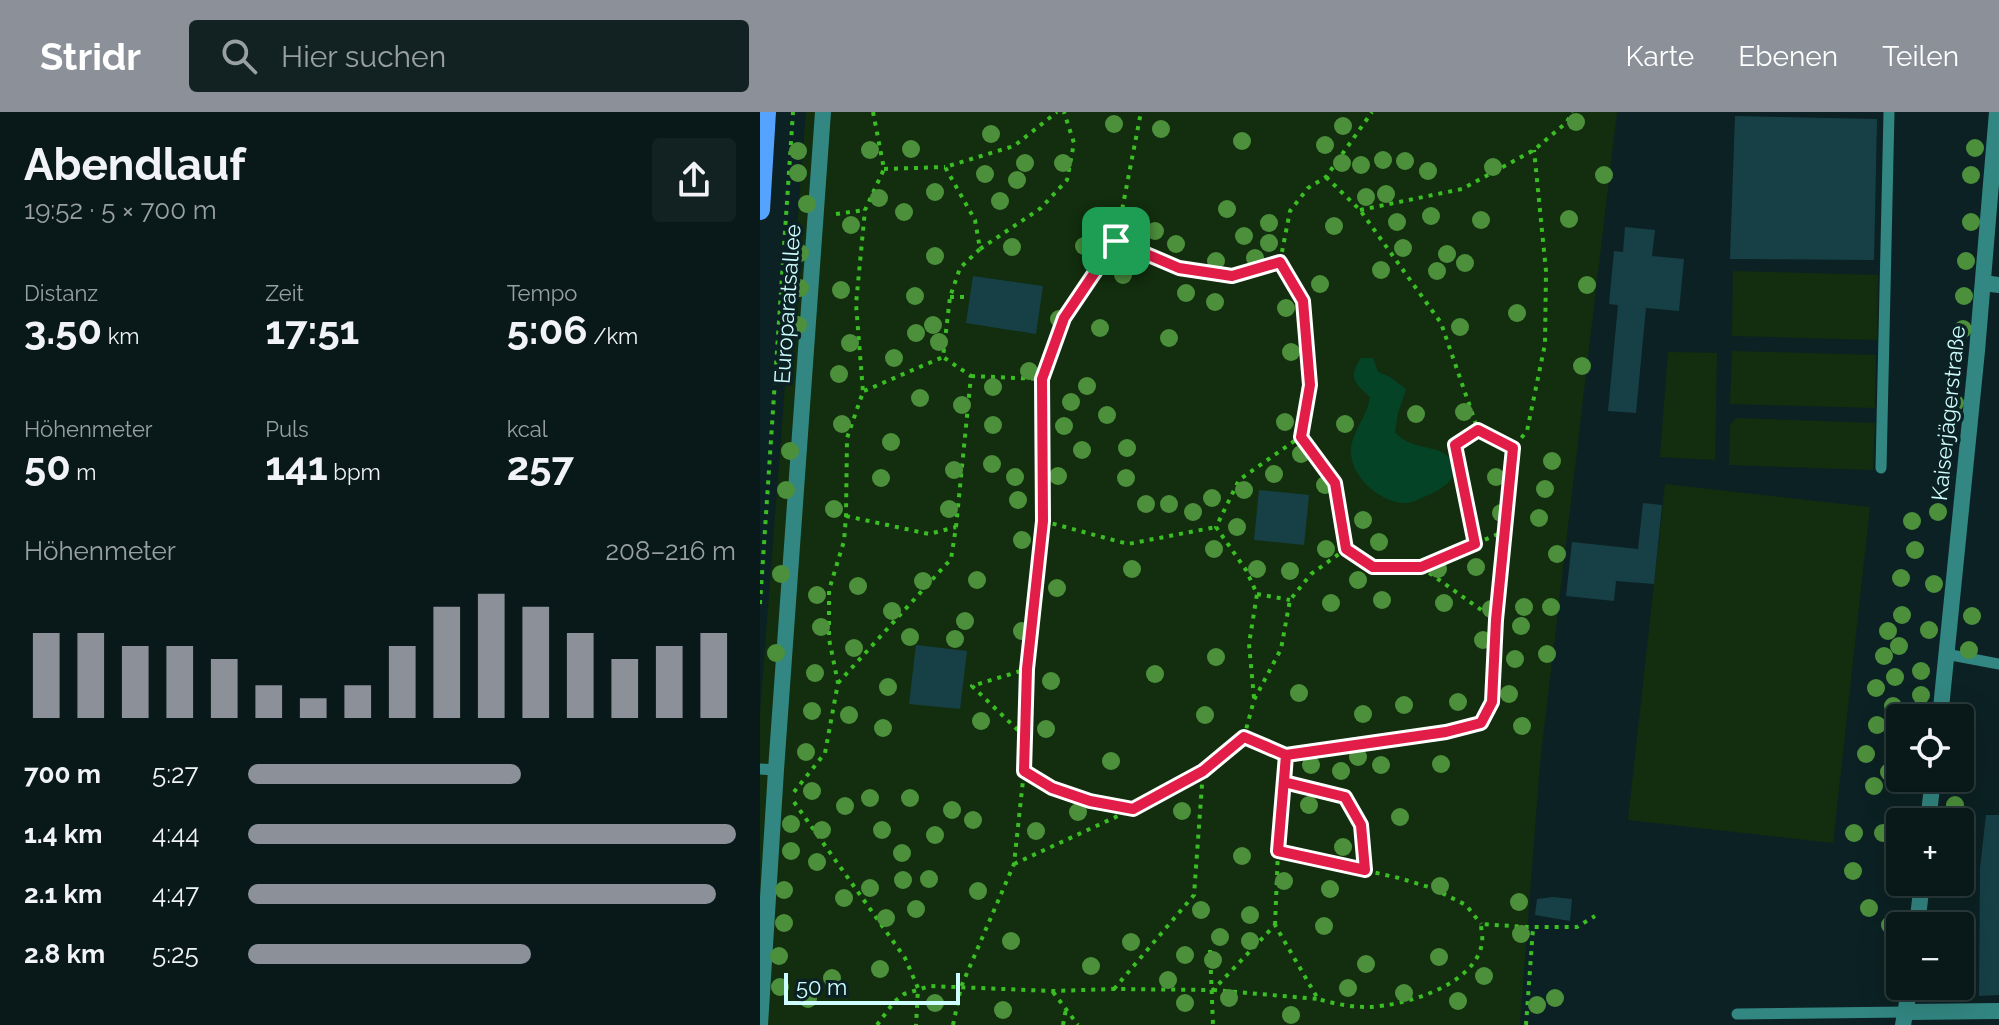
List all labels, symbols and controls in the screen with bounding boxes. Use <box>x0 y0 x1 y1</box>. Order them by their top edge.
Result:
search box <box>189 20 749 92</box>
text: Stridr <box>40 34 141 79</box>
icon: search <box>217 34 261 78</box>
text: Hier suchen <box>281 39 446 74</box>
text: Karte <box>1626 40 1694 73</box>
text: Ebenen <box>1738 40 1838 73</box>
text: Teilen <box>1882 40 1959 73</box>
button: share <box>652 138 736 222</box>
text: Abendlauf <box>24 139 245 190</box>
text: 19:52 · 5 × 700 m <box>24 195 217 225</box>
pin <box>1082 207 1150 275</box>
icon: arrive <box>1094 219 1138 263</box>
street label: Europaratsallee <box>768 223 806 385</box>
text: Distanz <box>24 280 98 306</box>
text: Zeit <box>265 280 304 306</box>
text: Tempo <box>507 280 577 306</box>
text: 3.50 <box>24 306 102 353</box>
text: 17:51 <box>265 306 359 353</box>
text: 5:06 <box>507 306 588 353</box>
text: km <box>102 323 140 349</box>
text: /km <box>588 323 638 349</box>
street label: Kaiserjägerstraße <box>1926 324 1970 502</box>
text: Höhenmeter <box>24 416 153 442</box>
text: Puls <box>265 416 309 442</box>
text: kcal <box>507 416 548 442</box>
text: 50 <box>24 442 71 489</box>
text: 141 <box>265 442 328 489</box>
text: 257 <box>507 442 574 489</box>
text: m <box>71 459 97 485</box>
text: bpm <box>328 459 381 485</box>
text: Höhenmeter <box>24 536 176 566</box>
text: 208–216 m <box>606 536 736 566</box>
map controls <box>1886 704 1974 1000</box>
button: locate <box>1886 704 1974 792</box>
text: 700 m <box>24 759 101 789</box>
text: 5:27 <box>152 759 199 789</box>
button: + <box>1886 808 1974 896</box>
text: 1.4 km <box>24 819 103 849</box>
text: 4:44 <box>152 819 199 849</box>
text: 2.1 km <box>24 879 102 909</box>
text: 4:47 <box>152 879 199 909</box>
button: − <box>1886 912 1974 1000</box>
text: 2.8 km <box>24 939 105 969</box>
text: 5:25 <box>152 939 199 969</box>
scale bar <box>784 969 960 1005</box>
text: 50 m <box>796 974 847 1000</box>

